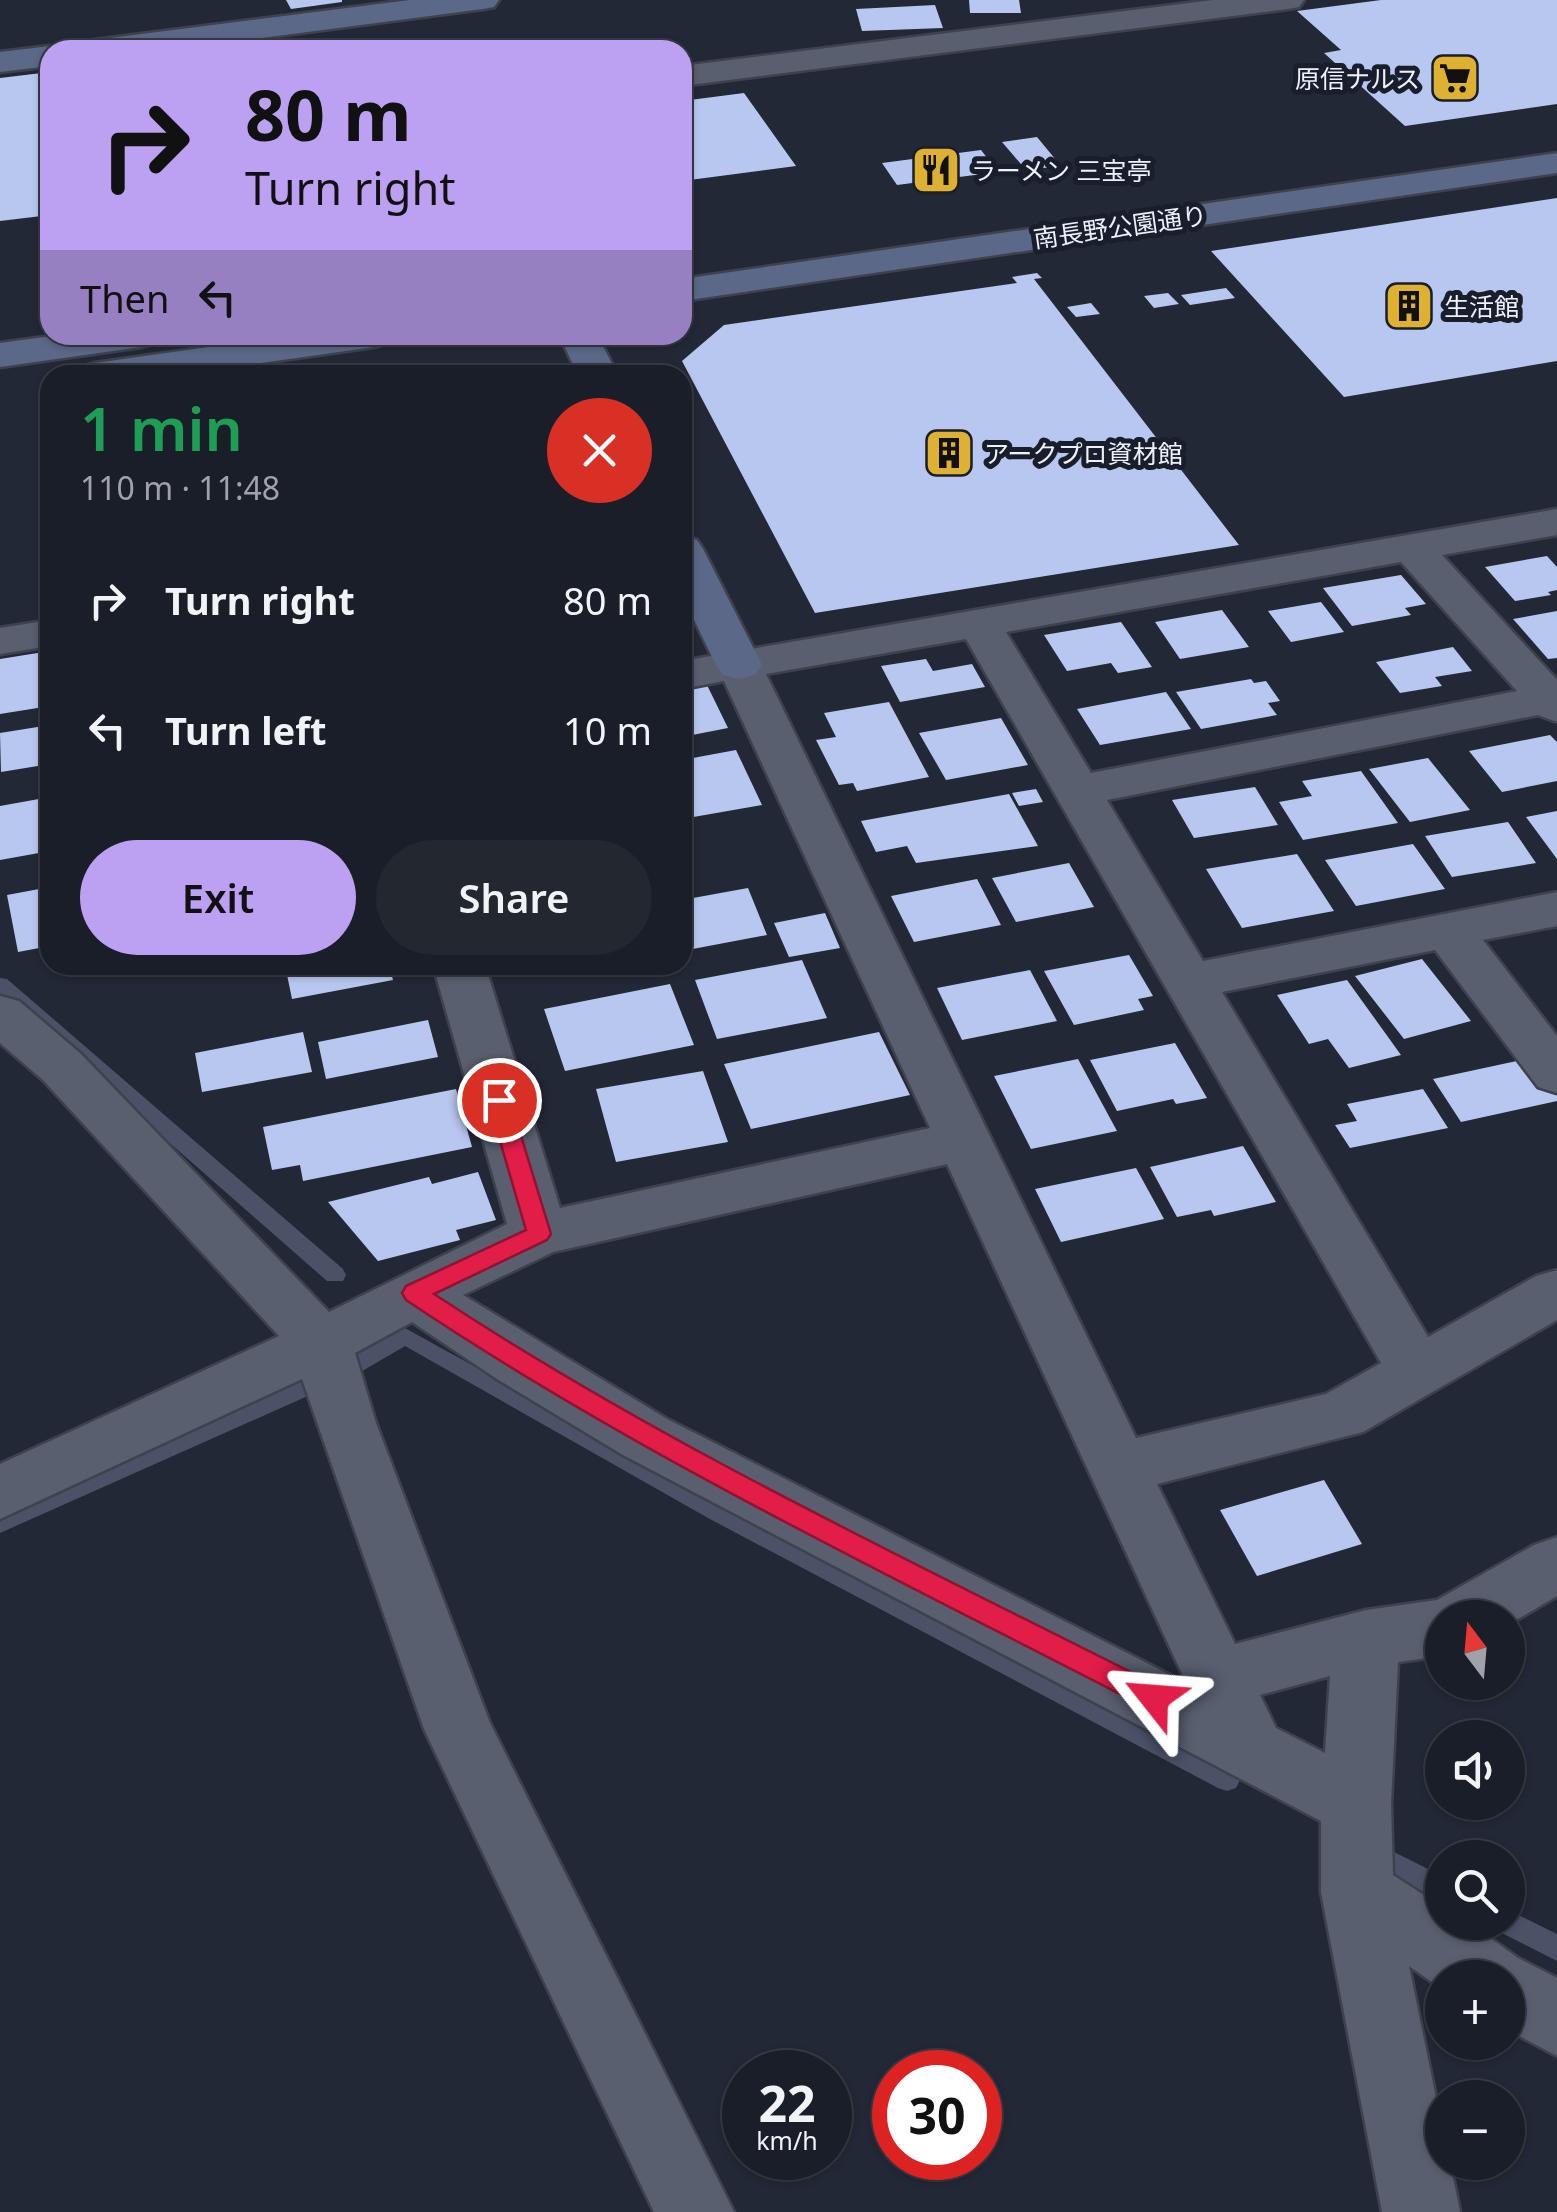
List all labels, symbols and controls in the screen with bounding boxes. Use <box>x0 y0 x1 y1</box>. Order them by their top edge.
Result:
supermarket icon: 原信ナルス <box>1429 52 1481 104</box>
place label: 原信ナルス <box>1295 61 1420 95</box>
text: 80 m <box>245 66 412 162</box>
icon: right <box>80 80 210 210</box>
restaurant icon: ラーメン 三宝亭 <box>910 144 962 196</box>
place label: ラーメン 三宝亭 <box>971 153 1152 187</box>
text: Turn right <box>245 157 456 218</box>
street label: 南長野公園通り <box>1031 197 1209 255</box>
icon: left <box>190 270 245 325</box>
text: Then <box>80 272 170 324</box>
building icon: 生活館 <box>1383 280 1435 332</box>
place label: 生活館 <box>1444 289 1519 323</box>
text: 1 min <box>80 387 243 469</box>
button: close <box>547 398 652 503</box>
building icon: アークプロ資材館 <box>923 427 975 479</box>
place label: アークプロ資材館 <box>984 436 1183 470</box>
text: 110 m · 11:48 <box>80 466 280 509</box>
icon: right <box>80 573 135 628</box>
text: Turn right <box>165 574 355 626</box>
text: 80 m <box>563 574 652 626</box>
icon: left <box>80 703 135 758</box>
text: Turn left <box>165 704 327 756</box>
text: 10 m <box>563 704 652 756</box>
button: Exit <box>80 840 356 955</box>
button: Share <box>376 840 652 955</box>
pin <box>457 1058 542 1143</box>
icon: arrive <box>472 1073 527 1128</box>
north arrow <box>1425 1600 1525 1700</box>
map controls <box>1425 1600 1525 2180</box>
position arrow <box>1102 1646 1206 1750</box>
button: sound <box>1425 1720 1525 1820</box>
button: search <box>1425 1840 1525 1940</box>
button: + <box>1425 1960 1525 2060</box>
speed limit sign: 30 <box>872 2050 1002 2180</box>
text: 22 <box>758 2069 816 2137</box>
button: − <box>1425 2080 1525 2180</box>
text: km/h <box>756 2123 818 2157</box>

